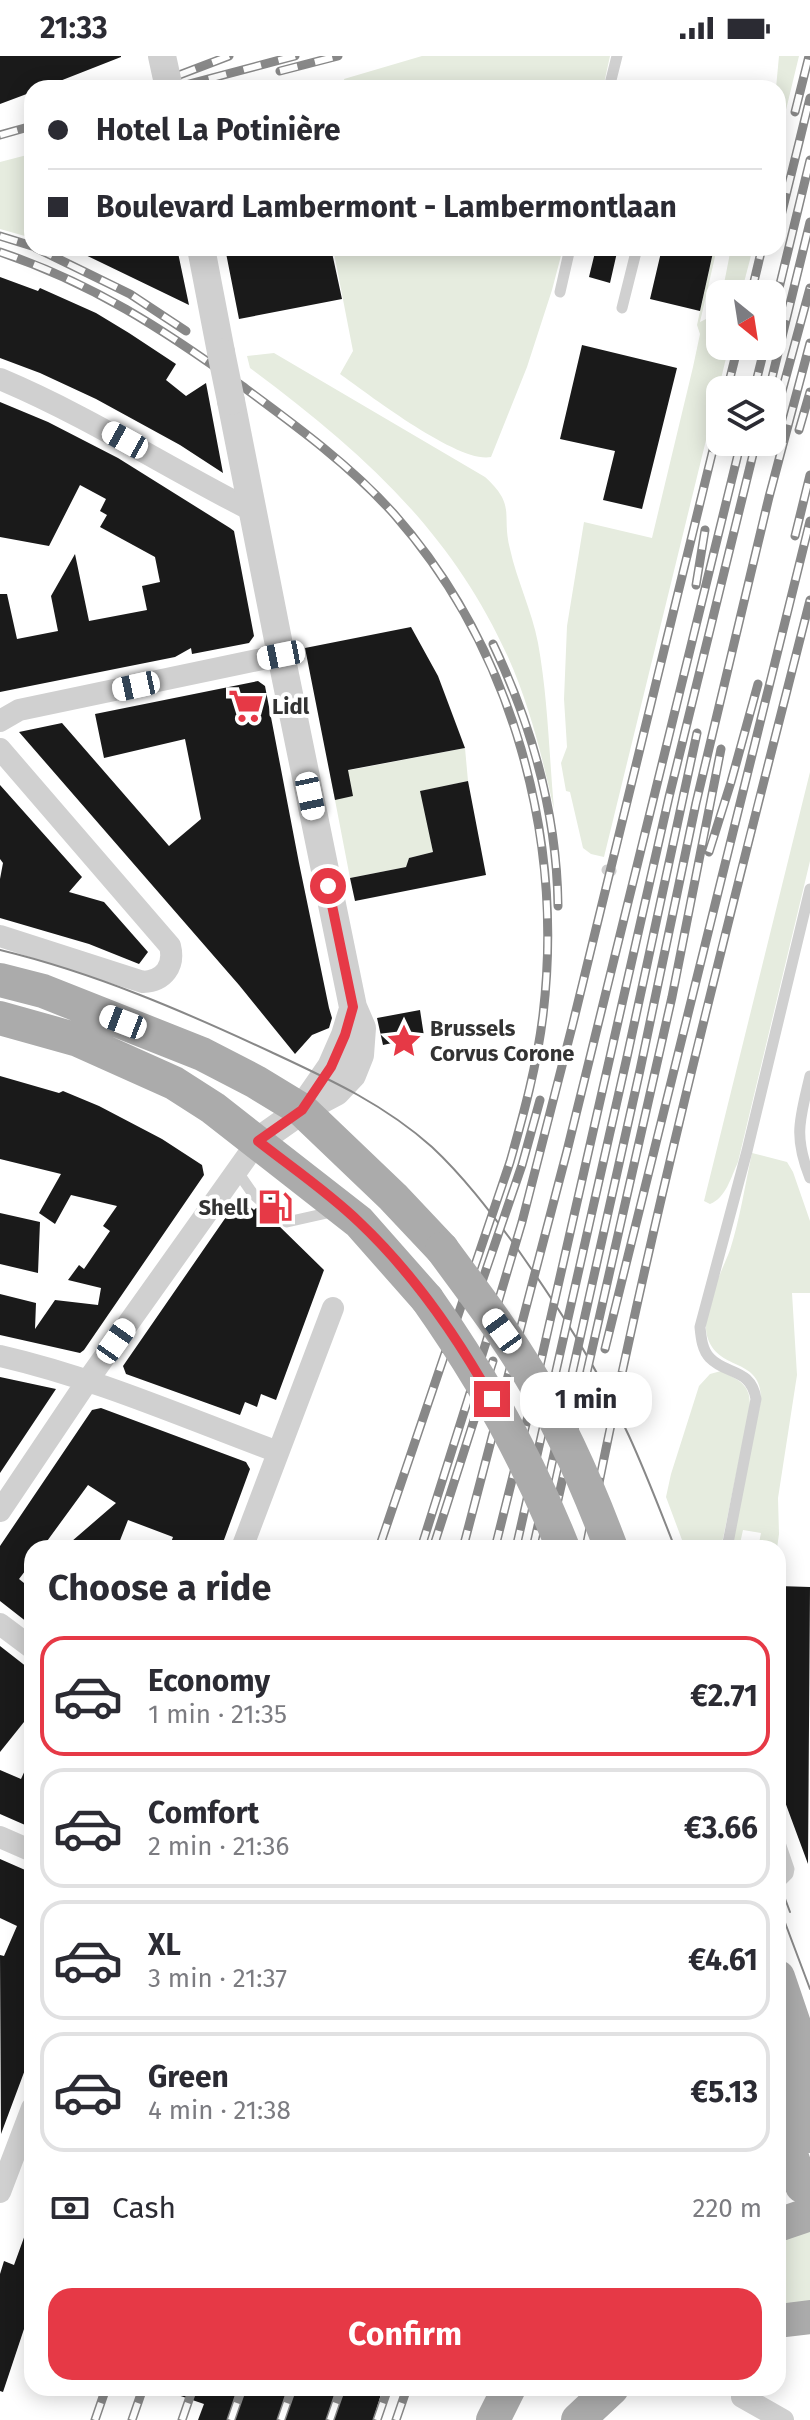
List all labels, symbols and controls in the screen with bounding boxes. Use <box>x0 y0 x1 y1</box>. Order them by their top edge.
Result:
text: 21:33 <box>40 10 108 46</box>
text: Hotel La Potinière <box>96 112 340 148</box>
text: Boulevard Lambermont - Lambermontlaan <box>96 189 677 225</box>
north arrow <box>706 280 786 360</box>
map controls <box>706 280 786 456</box>
button: layers <box>706 376 786 456</box>
car <box>98 418 152 462</box>
car <box>255 639 307 671</box>
car <box>110 669 162 703</box>
supermarket icon: Lidl <box>227 687 265 725</box>
place label: Lidl <box>272 693 310 720</box>
car <box>293 770 327 822</box>
route start <box>310 868 346 904</box>
car <box>96 1002 150 1042</box>
place label: Brussels Corvus Corone <box>430 1015 575 1067</box>
place icon: Brussels Corvus Corone <box>385 1022 423 1060</box>
fuel station icon: Shell <box>256 1188 294 1226</box>
place label: Shell <box>199 1194 249 1221</box>
car <box>478 1305 526 1357</box>
car <box>92 1314 140 1368</box>
callout: 1 min <box>520 1371 652 1427</box>
route end <box>474 1381 510 1417</box>
text: 1 min <box>555 1384 617 1415</box>
text: Choose a ride <box>48 1566 271 1610</box>
icon: car <box>52 1660 124 1732</box>
text: Economy <box>148 1663 270 1699</box>
text: €2.71 <box>690 1678 758 1714</box>
text: 1 min · 21:35 <box>148 1699 287 1730</box>
icon: car <box>52 1792 124 1864</box>
text: Comfort <box>148 1795 259 1831</box>
text: €3.66 <box>684 1810 758 1846</box>
text: 2 min · 21:36 <box>148 1831 289 1862</box>
icon: car <box>52 1924 124 1996</box>
text: XL <box>148 1927 181 1963</box>
text: €4.61 <box>688 1942 758 1978</box>
text: 3 min · 21:37 <box>148 1963 287 1994</box>
icon: car <box>52 2056 124 2128</box>
text: Green <box>148 2059 229 2095</box>
text: €5.13 <box>690 2074 758 2110</box>
text: 4 min · 21:38 <box>148 2095 291 2126</box>
icon: cash <box>48 2186 92 2230</box>
text: Cash <box>112 2190 176 2226</box>
text: 220 m <box>693 2193 762 2224</box>
button: Confirm <box>48 2288 762 2380</box>

